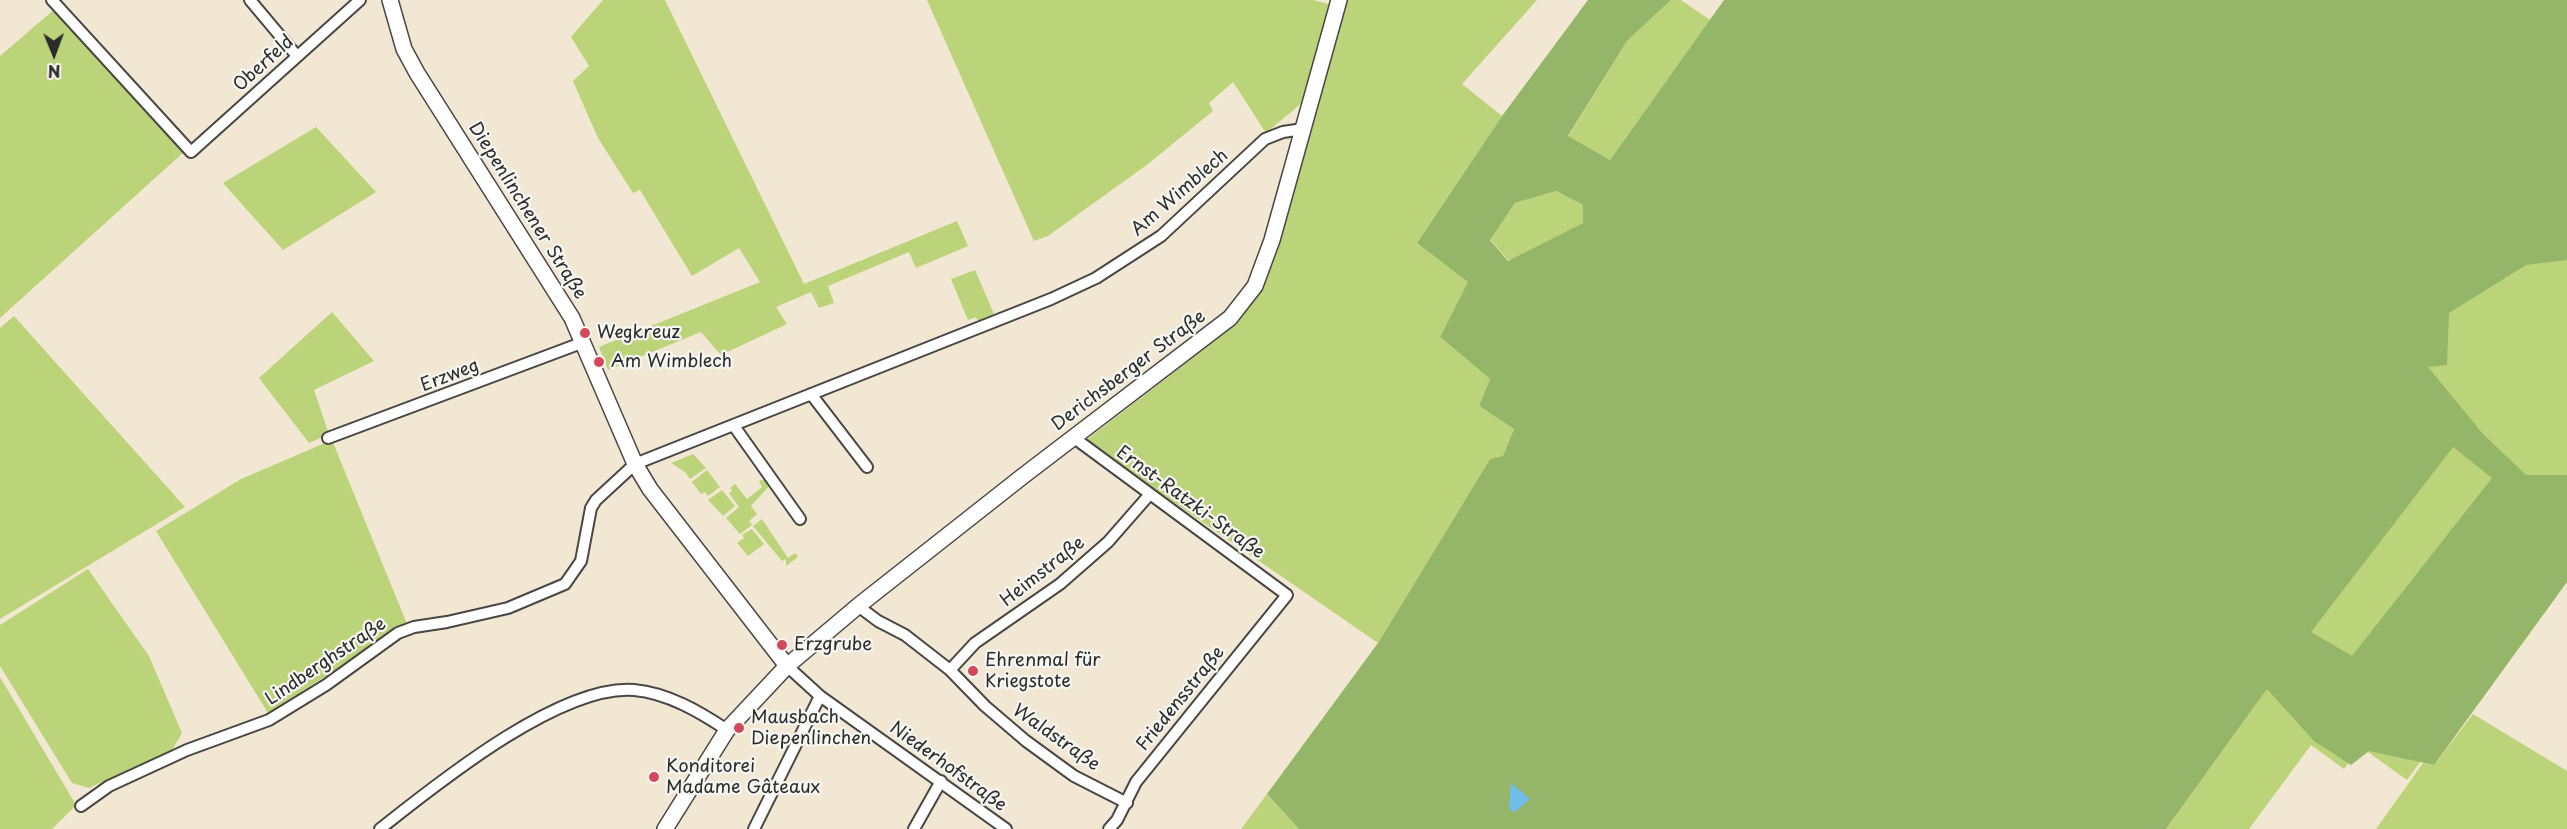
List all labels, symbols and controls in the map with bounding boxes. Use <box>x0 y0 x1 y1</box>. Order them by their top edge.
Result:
north arrow <box>24 24 84 84</box>
street label: Oberfeld <box>229 31 299 97</box>
text: N <box>48 60 61 84</box>
street label: Diepenlinchener Straße <box>464 119 590 303</box>
street label: Am Wimblech <box>1127 145 1233 241</box>
street label: Derichsberger Straße <box>1048 306 1210 436</box>
place label: Wegkreuz <box>597 322 680 344</box>
marker: Wegkreuz <box>578 326 592 340</box>
place label: Am Wimblech <box>611 351 732 373</box>
street label: Erzweg <box>418 355 482 397</box>
marker: Am Wimblech <box>592 355 606 369</box>
street label: Ernst-Ratzki-Straße <box>1112 442 1268 564</box>
street label: Heimstraße <box>997 532 1089 612</box>
street label: Lindberghstraße <box>262 614 390 710</box>
place label: Erzgrube <box>794 634 872 656</box>
marker: Erzgrube <box>775 638 789 652</box>
street label: Friedensstraße <box>1132 642 1230 756</box>
place label: Ehrenmal für Kriegstote <box>985 650 1101 692</box>
marker: Ehrenmal für Kriegstote <box>966 664 980 678</box>
street label: Waldstraße <box>1008 700 1104 776</box>
place label: Mausbach Diepenlinchen <box>751 707 872 750</box>
street label: Niederhofstraße <box>885 717 1011 817</box>
marker: Mausbach Diepenlinchen <box>732 721 746 735</box>
place label: Konditorei Madame Gâteaux <box>666 756 820 798</box>
marker: Konditorei Madame Gâteaux <box>647 770 661 784</box>

